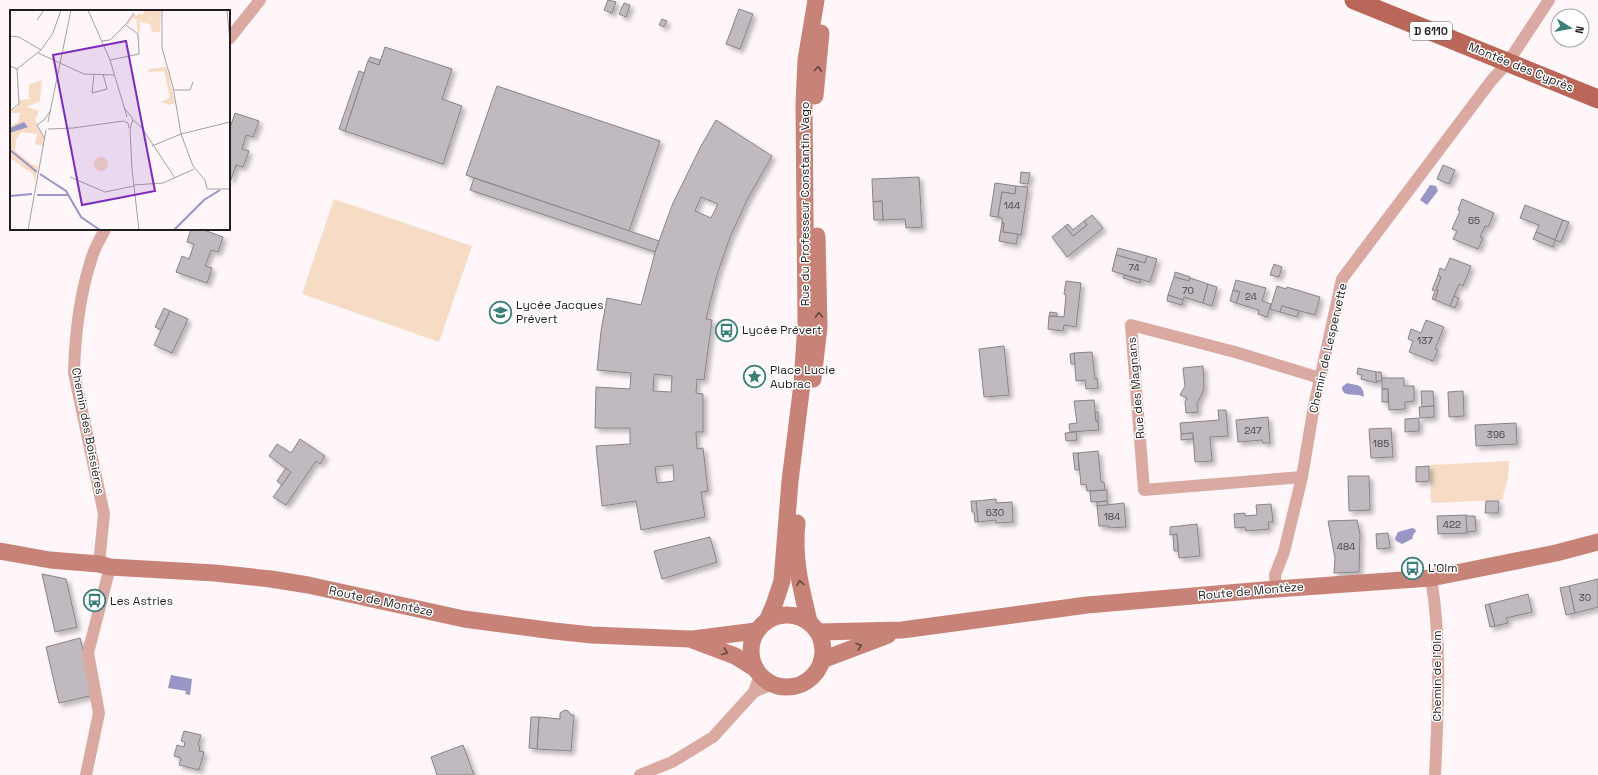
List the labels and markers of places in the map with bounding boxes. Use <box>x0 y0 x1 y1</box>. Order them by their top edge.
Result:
place label: Lycée Jacques Prévert <box>516 297 604 327</box>
school or university icon: Lycée Jacques Prévert <box>488 299 514 325</box>
bus stop icon: Lycée Prévert <box>714 317 740 343</box>
place label: Lycée Prévert <box>742 322 822 338</box>
place label: Place Lucie Aubrac <box>770 362 835 392</box>
place icon: Place Lucie Aubrac <box>741 364 767 390</box>
bus stop icon: L'Olm <box>1399 555 1425 581</box>
place label: L'Olm <box>1428 560 1458 576</box>
bus stop icon: Les Astries <box>82 588 108 614</box>
place label: Les Astries <box>110 593 173 609</box>

